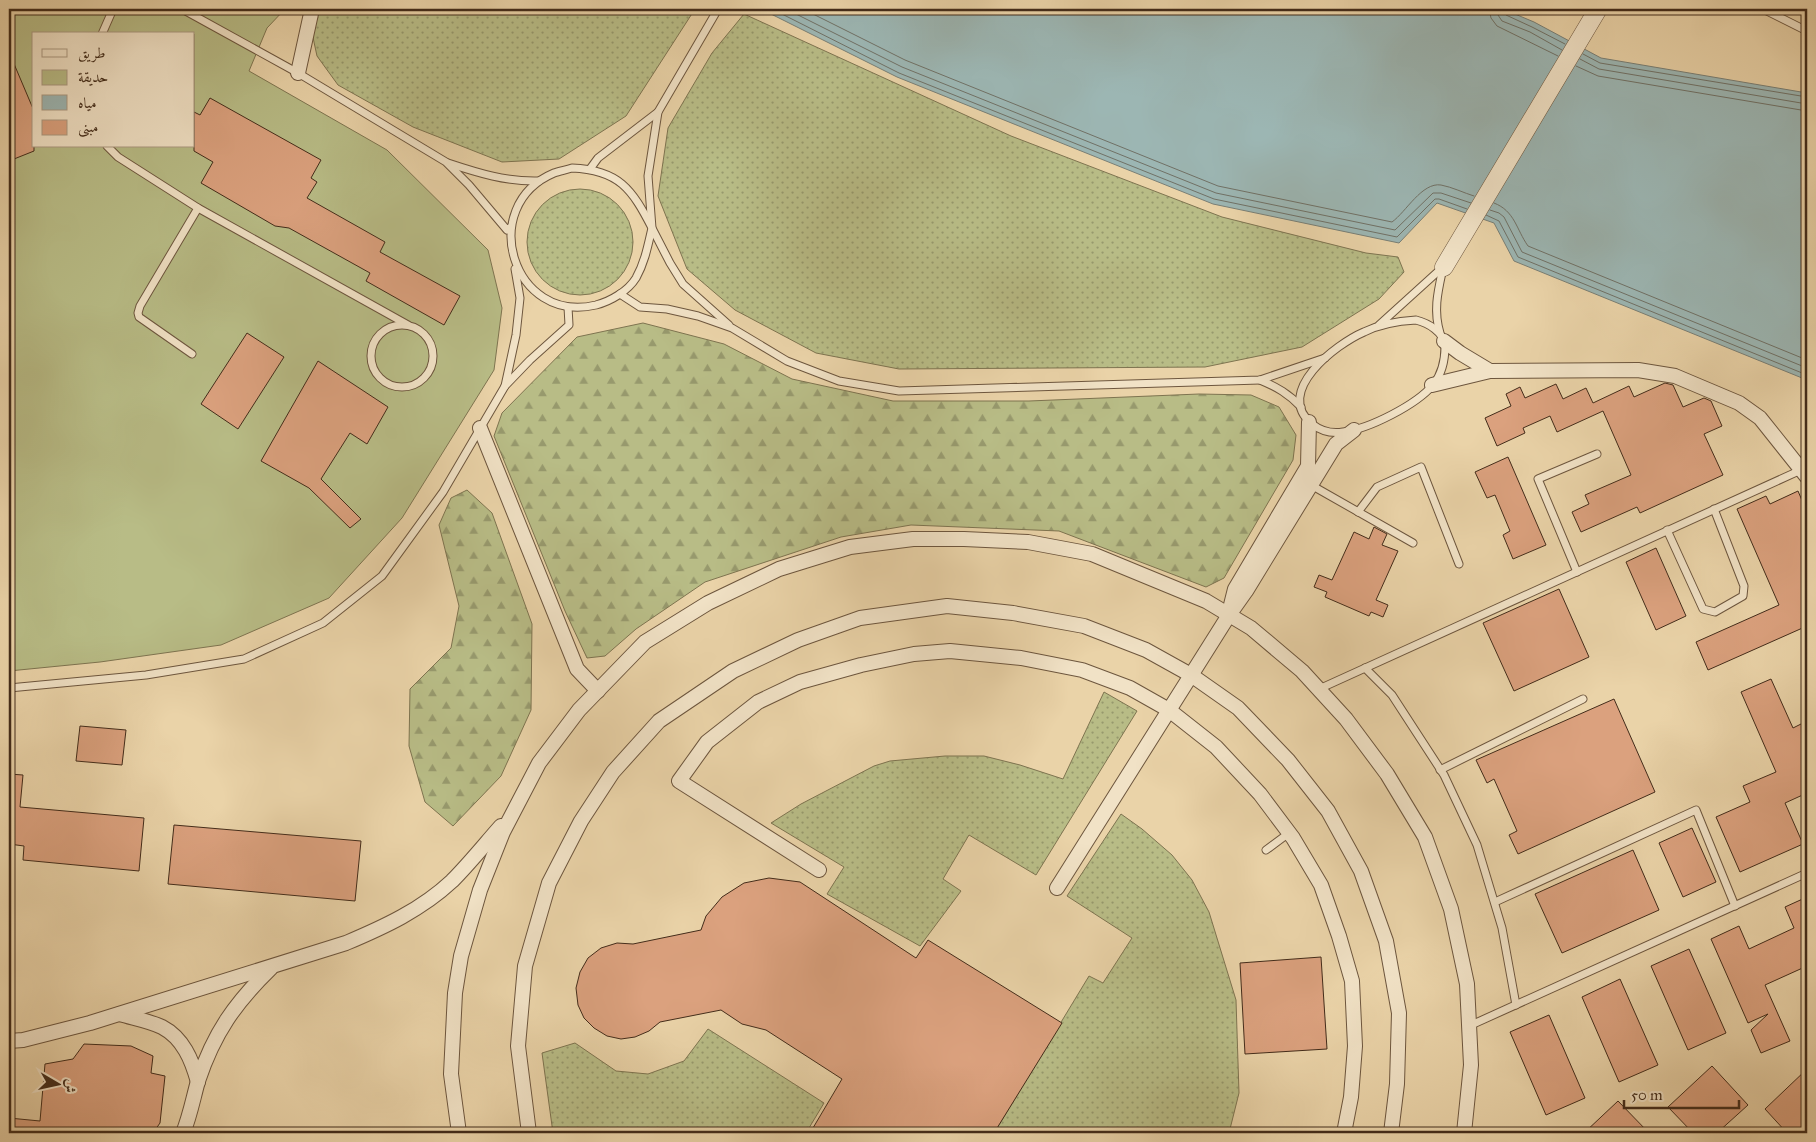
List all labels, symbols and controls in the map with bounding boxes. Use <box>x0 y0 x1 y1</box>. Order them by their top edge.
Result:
legend <box>32 32 195 148</box>
text: طريق <box>78 44 105 63</box>
text: حديقة <box>78 68 108 86</box>
text: مياه <box>78 94 96 112</box>
text: مبنى <box>78 118 98 138</box>
north arrow <box>32 1060 82 1110</box>
scale bar <box>1624 1077 1738 1109</box>
text: ش <box>61 1078 80 1094</box>
text: 50 m <box>1631 1086 1663 1104</box>

